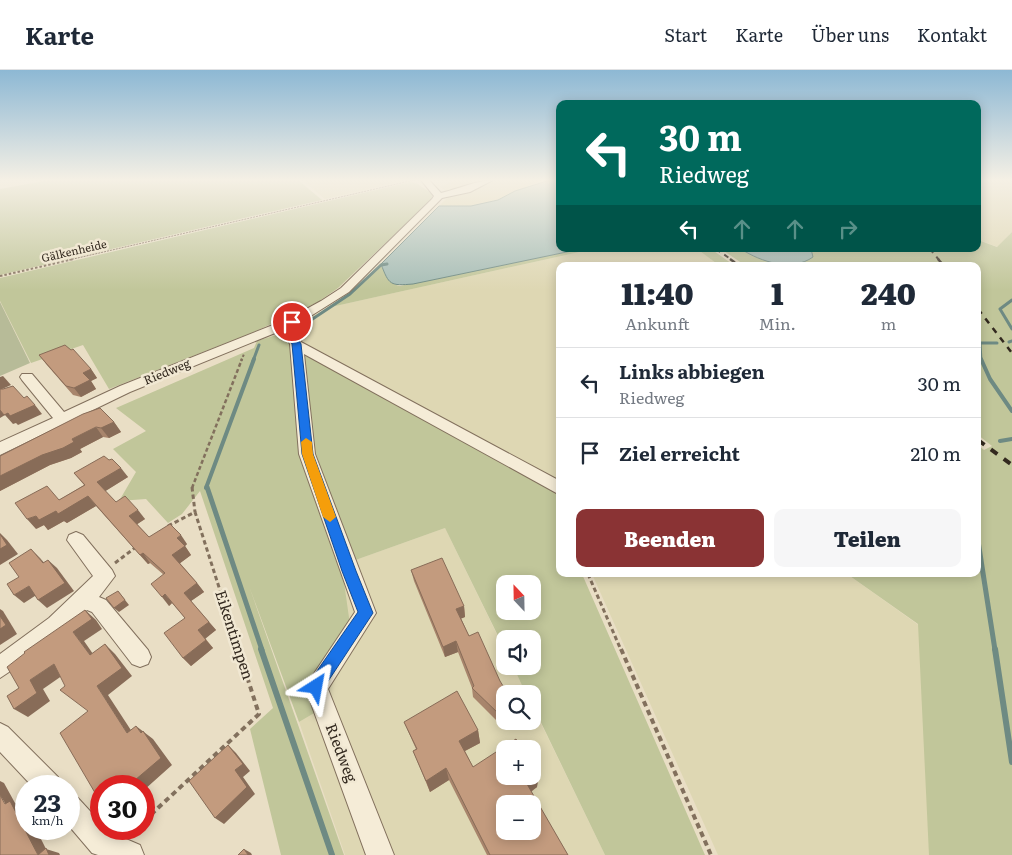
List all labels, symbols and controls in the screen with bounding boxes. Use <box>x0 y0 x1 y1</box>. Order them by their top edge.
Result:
text: Karte <box>25 17 94 52</box>
text: Start <box>664 21 707 48</box>
text: Karte <box>735 21 783 48</box>
text: Über uns <box>811 21 889 48</box>
text: Kontakt <box>917 21 987 48</box>
text: 30 m <box>659 110 742 162</box>
icon: left <box>576 120 641 185</box>
text: Riedweg <box>659 157 749 190</box>
icon: left <box>675 215 703 243</box>
icon: ahead <box>728 215 756 243</box>
icon: ahead <box>781 215 809 243</box>
icon: right <box>834 215 862 243</box>
street label: Gälkenheide <box>40 235 108 265</box>
text: 11:40 <box>621 270 694 314</box>
text: 1 <box>771 270 784 314</box>
text: 240 <box>861 270 916 314</box>
pin <box>271 301 313 343</box>
icon: arrive <box>278 308 306 336</box>
text: Ankunft <box>625 311 689 335</box>
text: Min. <box>759 311 796 335</box>
text: m <box>881 311 896 335</box>
street label: Riedweg <box>140 353 193 389</box>
text: Links abbiegen <box>619 357 765 385</box>
icon: left <box>576 369 604 397</box>
text: 30 m <box>917 369 961 397</box>
text: Riedweg <box>619 385 685 409</box>
icon: arrive <box>576 439 604 467</box>
text: Ziel erreicht <box>619 439 740 467</box>
text: 210 m <box>910 439 961 467</box>
button: Beenden <box>576 509 764 567</box>
button: Teilen <box>774 509 961 567</box>
north arrow <box>496 575 541 620</box>
map controls <box>496 575 541 840</box>
street label: Eikentimpen <box>210 587 261 682</box>
button: sound <box>496 630 541 675</box>
position arrow <box>289 660 341 712</box>
button: search <box>496 685 541 730</box>
street label: Riedweg <box>321 720 364 786</box>
button: + <box>496 740 541 785</box>
speed limit sign: 30 <box>90 775 155 840</box>
text: 23 <box>34 783 61 820</box>
button: − <box>496 795 541 840</box>
text: km/h <box>32 811 63 829</box>

